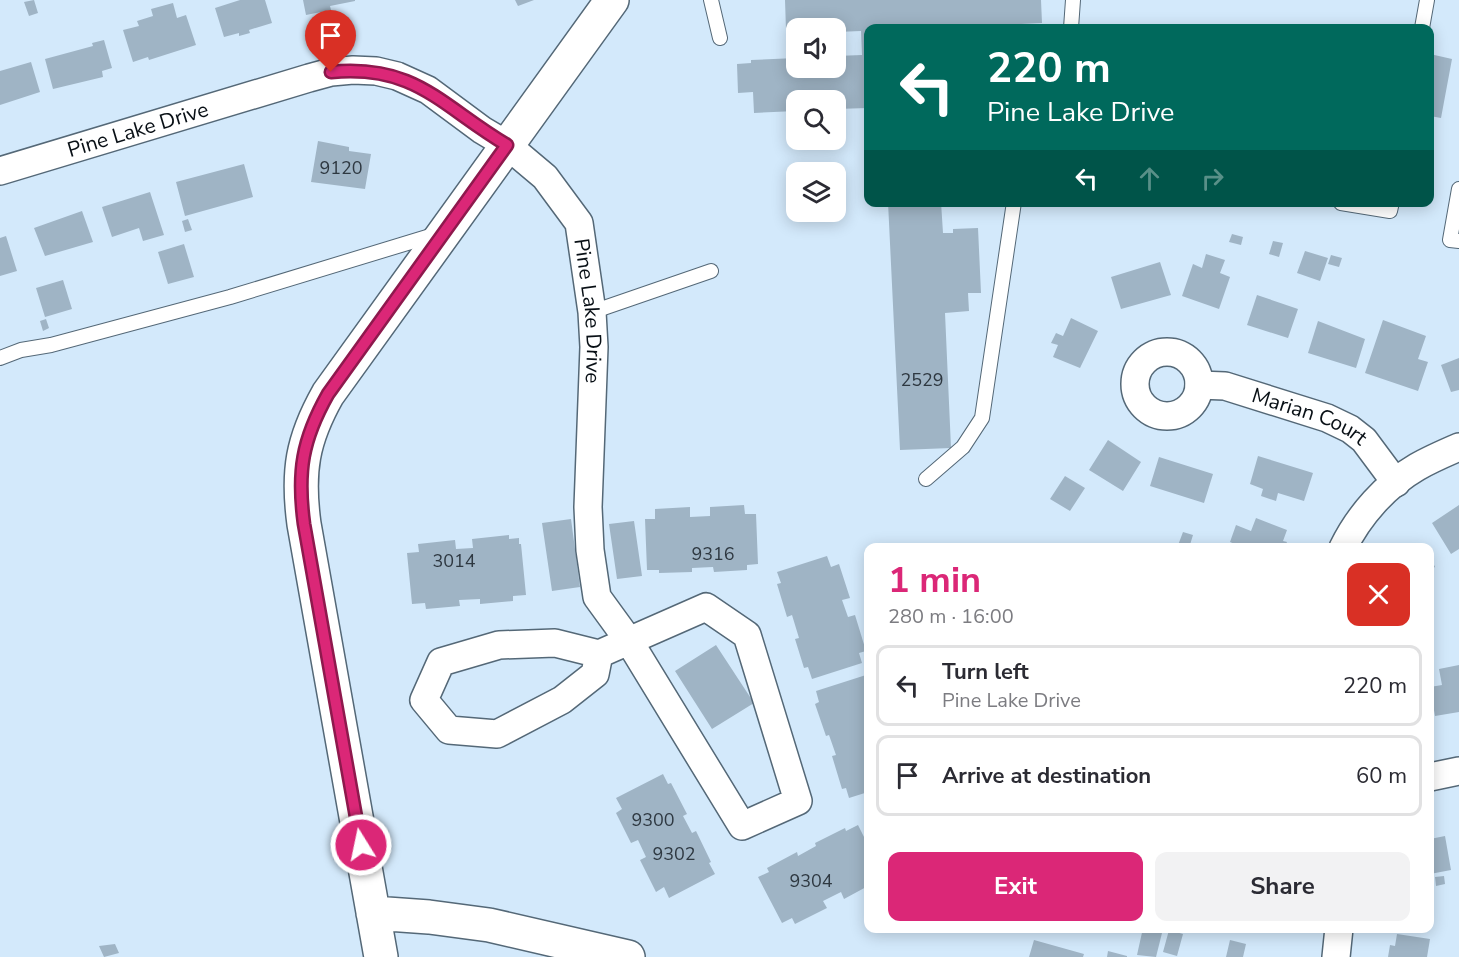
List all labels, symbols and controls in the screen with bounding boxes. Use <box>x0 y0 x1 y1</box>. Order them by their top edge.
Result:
pin <box>305 10 356 72</box>
map controls <box>786 18 846 222</box>
button: sound <box>786 18 846 78</box>
icon: arrive <box>314 19 347 52</box>
text: 220 m <box>987 40 1111 97</box>
icon: left <box>888 48 966 126</box>
button: search <box>786 90 846 150</box>
text: Pine Lake Drive <box>987 94 1174 131</box>
street label: Pine Lake Drive <box>64 95 212 164</box>
house number: 9120 <box>319 156 363 180</box>
button: layers <box>786 162 846 222</box>
icon: left <box>1070 162 1103 195</box>
icon: ahead <box>1133 162 1166 195</box>
icon: right <box>1196 162 1229 195</box>
street label: Pine Lake Drive <box>567 236 608 384</box>
house number: 2529 <box>900 368 944 392</box>
street label: Marian Court <box>1248 381 1374 452</box>
house number: 9316 <box>691 542 735 566</box>
house number: 3014 <box>432 549 476 573</box>
text: 1 min <box>888 556 981 605</box>
button: close <box>1347 563 1410 626</box>
text: 280 m · 16:00 <box>888 603 1014 630</box>
text: Turn left <box>942 657 1029 687</box>
icon: left <box>891 669 924 702</box>
text: 220 m <box>1343 671 1407 701</box>
text: Pine Lake Drive <box>942 687 1081 714</box>
icon: arrive <box>891 759 924 792</box>
text: Arrive at destination <box>942 761 1151 791</box>
text: 60 m <box>1356 761 1407 791</box>
house number: 9300 <box>631 808 675 832</box>
position arrow <box>329 813 393 877</box>
house number: 9302 <box>652 842 696 866</box>
button: Exit <box>888 852 1143 921</box>
button: Share <box>1155 852 1410 921</box>
house number: 9304 <box>789 869 833 893</box>

